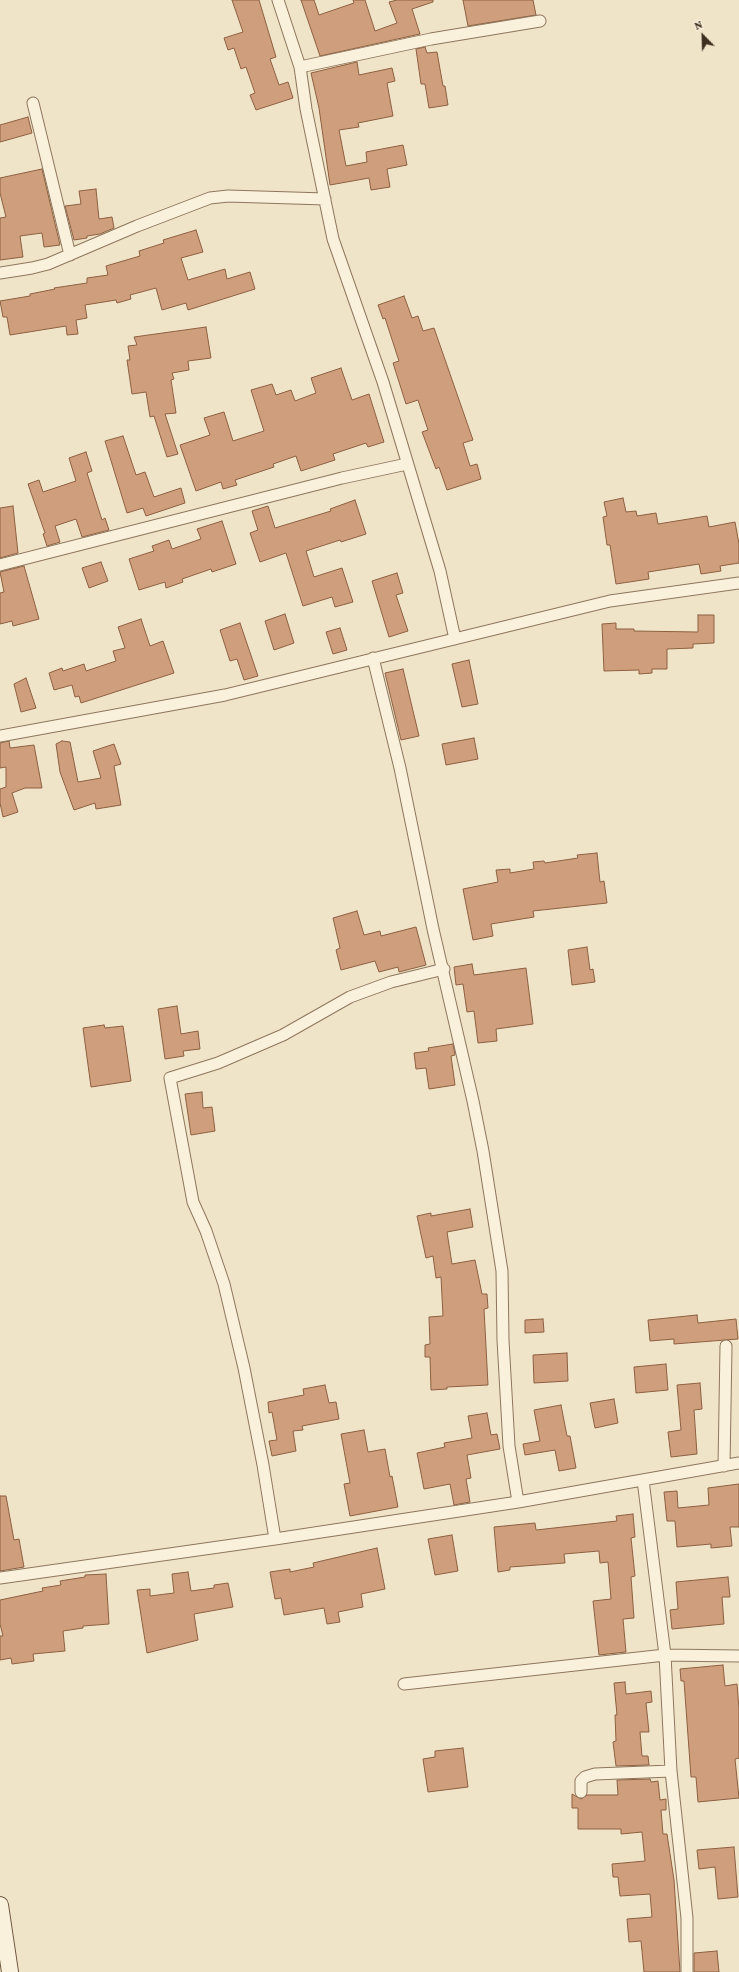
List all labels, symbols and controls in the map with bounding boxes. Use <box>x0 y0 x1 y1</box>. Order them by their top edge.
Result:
north arrow <box>683 16 723 56</box>
text: N <box>693 18 704 32</box>

